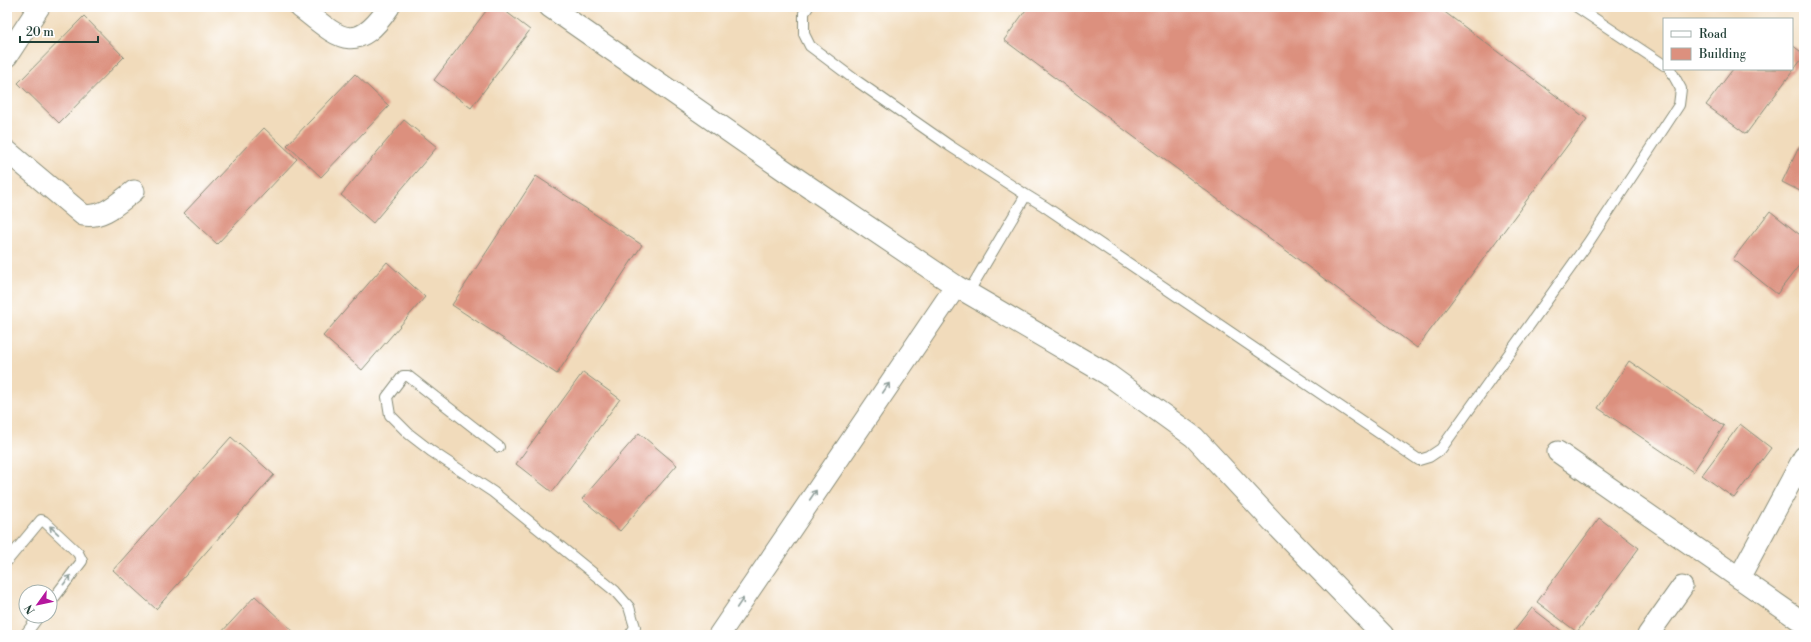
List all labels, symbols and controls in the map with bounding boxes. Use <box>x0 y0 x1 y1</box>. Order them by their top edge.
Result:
scale bar <box>20 18 98 44</box>
legend <box>1663 18 1793 70</box>
text: 20 m <box>26 25 54 40</box>
text: Road <box>1699 27 1727 42</box>
text: Building <box>1698 47 1747 62</box>
one-way arrow <box>882 382 891 393</box>
one-way arrow <box>810 489 818 501</box>
one-way arrow <box>49 525 59 535</box>
one-way arrow <box>63 575 72 586</box>
north arrow <box>18 584 58 624</box>
one-way arrow <box>736 598 744 609</box>
text: N <box>22 601 39 616</box>

